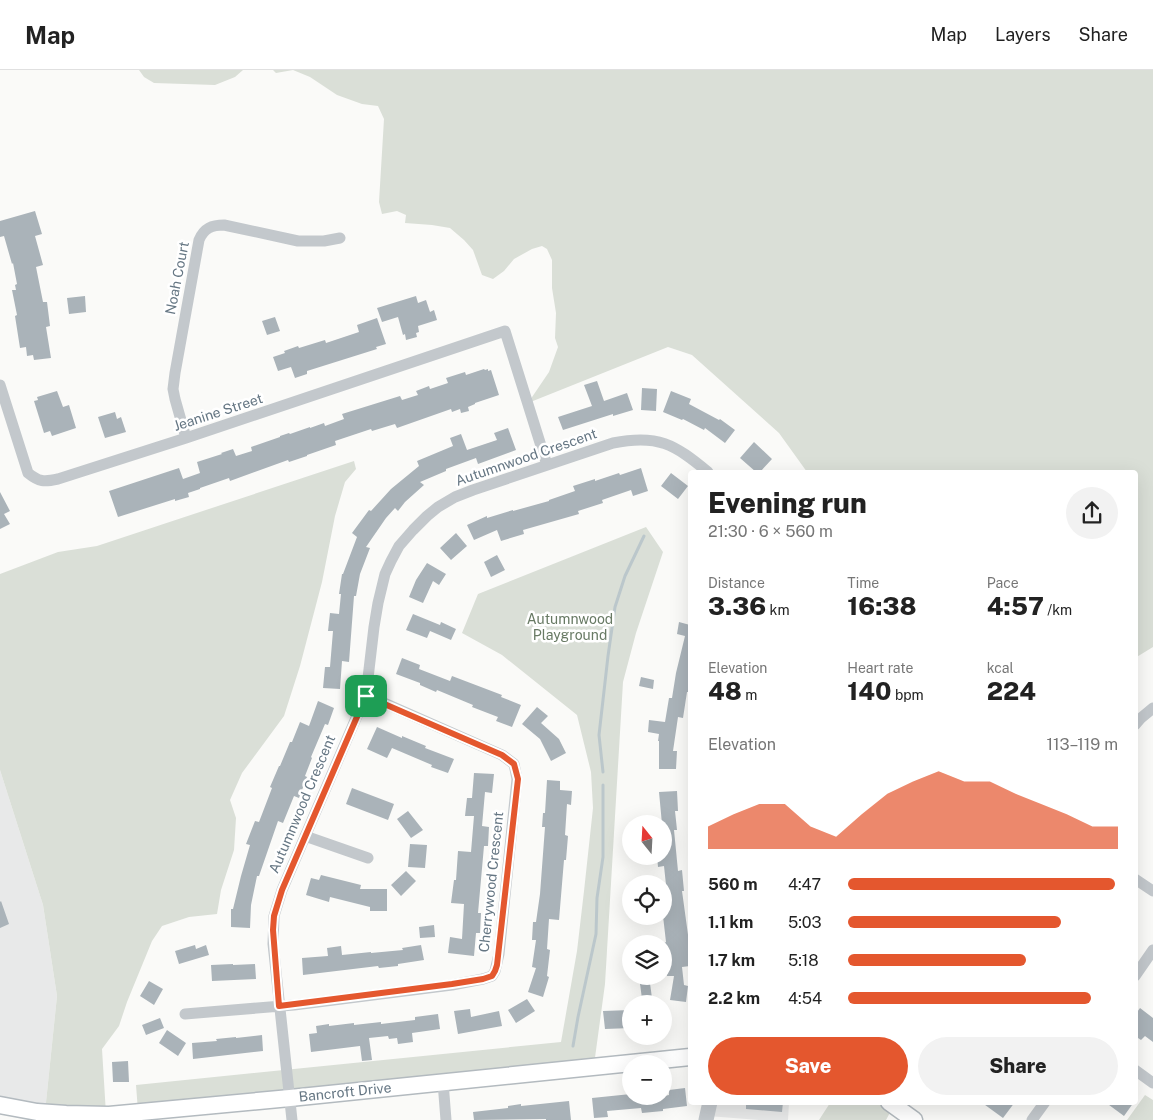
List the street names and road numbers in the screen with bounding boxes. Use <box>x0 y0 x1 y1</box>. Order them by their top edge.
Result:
street label: Noah Court <box>162 240 192 316</box>
street label: Jeanine Street <box>171 390 265 434</box>
street label: Autumnwood Crescent <box>453 425 599 489</box>
street label: Autumnwood Crescent <box>266 733 338 875</box>
street label: Cherrywood Crescent <box>476 811 506 953</box>
street label: Bancroft Drive <box>298 1079 392 1105</box>

